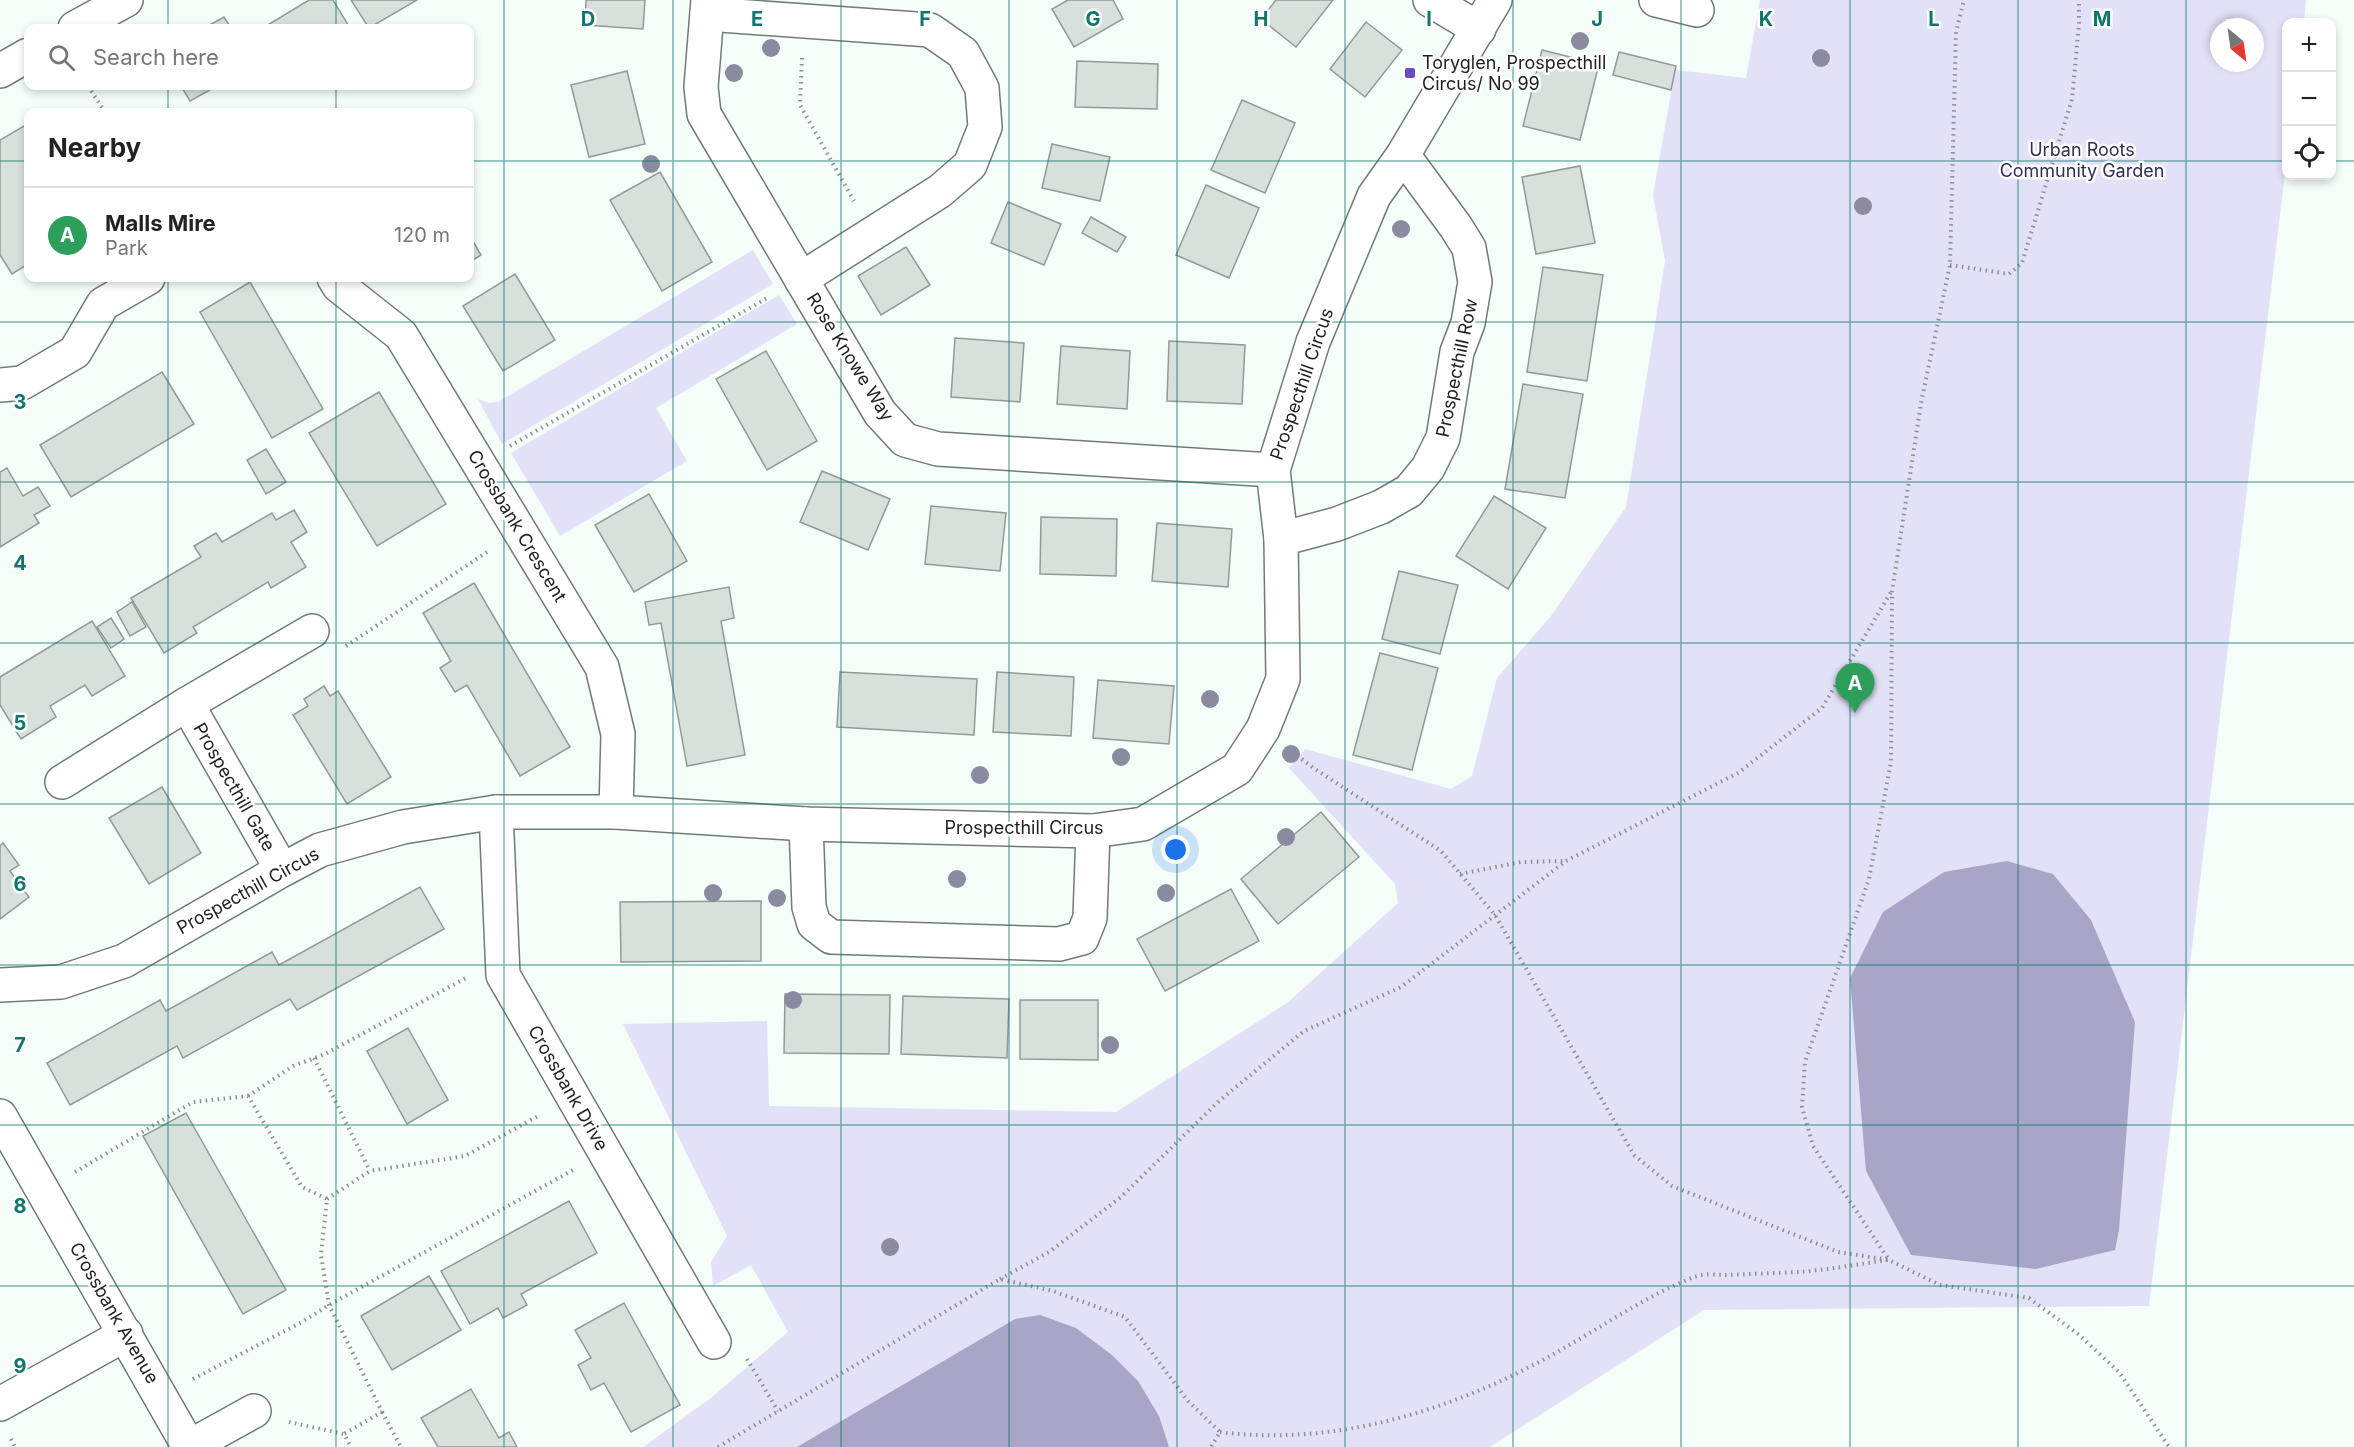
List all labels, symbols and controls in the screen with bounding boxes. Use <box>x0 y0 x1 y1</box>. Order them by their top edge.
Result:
text: D <box>581 7 595 31</box>
text: E <box>751 7 763 31</box>
text: F <box>919 7 931 31</box>
text: G <box>1085 7 1101 31</box>
text: H <box>1254 7 1268 31</box>
text: I <box>1426 7 1432 31</box>
text: J <box>1591 7 1603 31</box>
text: K <box>1759 7 1773 31</box>
text: L <box>1928 7 1940 31</box>
text: M <box>2093 7 2111 31</box>
north arrow <box>2210 18 2264 72</box>
map controls <box>2282 18 2336 180</box>
button: + <box>2282 18 2336 72</box>
search box <box>24 24 474 90</box>
icon: search <box>45 41 78 74</box>
text: Search here <box>93 44 219 70</box>
place label: Toryglen, Prospecthill Circus/ No 99 <box>1422 52 1606 94</box>
marker: Toryglen, Prospecthill Circus/ No 99 <box>1403 66 1417 80</box>
button: − <box>2282 72 2336 126</box>
button: locate <box>2282 126 2336 180</box>
text: Nearby <box>48 132 141 163</box>
park label: Urban Roots Community Garden <box>2000 139 2164 181</box>
text: Malls Mire <box>105 210 216 236</box>
text: A <box>60 223 75 247</box>
text: 120 m <box>394 223 450 247</box>
text: Park <box>105 236 148 260</box>
street label: Rose Knowe Way <box>803 289 898 425</box>
street label: Prospecthill Row <box>1432 296 1482 439</box>
street label: Prospecthill Circus <box>1266 305 1337 462</box>
text: 3 <box>14 390 26 414</box>
street label: Crossbank Crescent <box>464 446 571 605</box>
text: 4 <box>13 551 27 575</box>
pin: A <box>1836 664 1874 713</box>
text: 5 <box>14 711 26 735</box>
street label: Prospecthill Gate <box>189 719 280 855</box>
street label: Prospecthill Circus <box>944 817 1104 838</box>
your location <box>1161 835 1190 864</box>
street label: Prospecthill Circus <box>173 843 322 938</box>
text: 6 <box>14 872 27 896</box>
street label: Crossbank Drive <box>524 1021 613 1154</box>
text: 7 <box>14 1033 26 1057</box>
text: 8 <box>13 1194 27 1218</box>
street label: Crossbank Avenue <box>65 1238 163 1387</box>
text: 9 <box>14 1354 27 1378</box>

